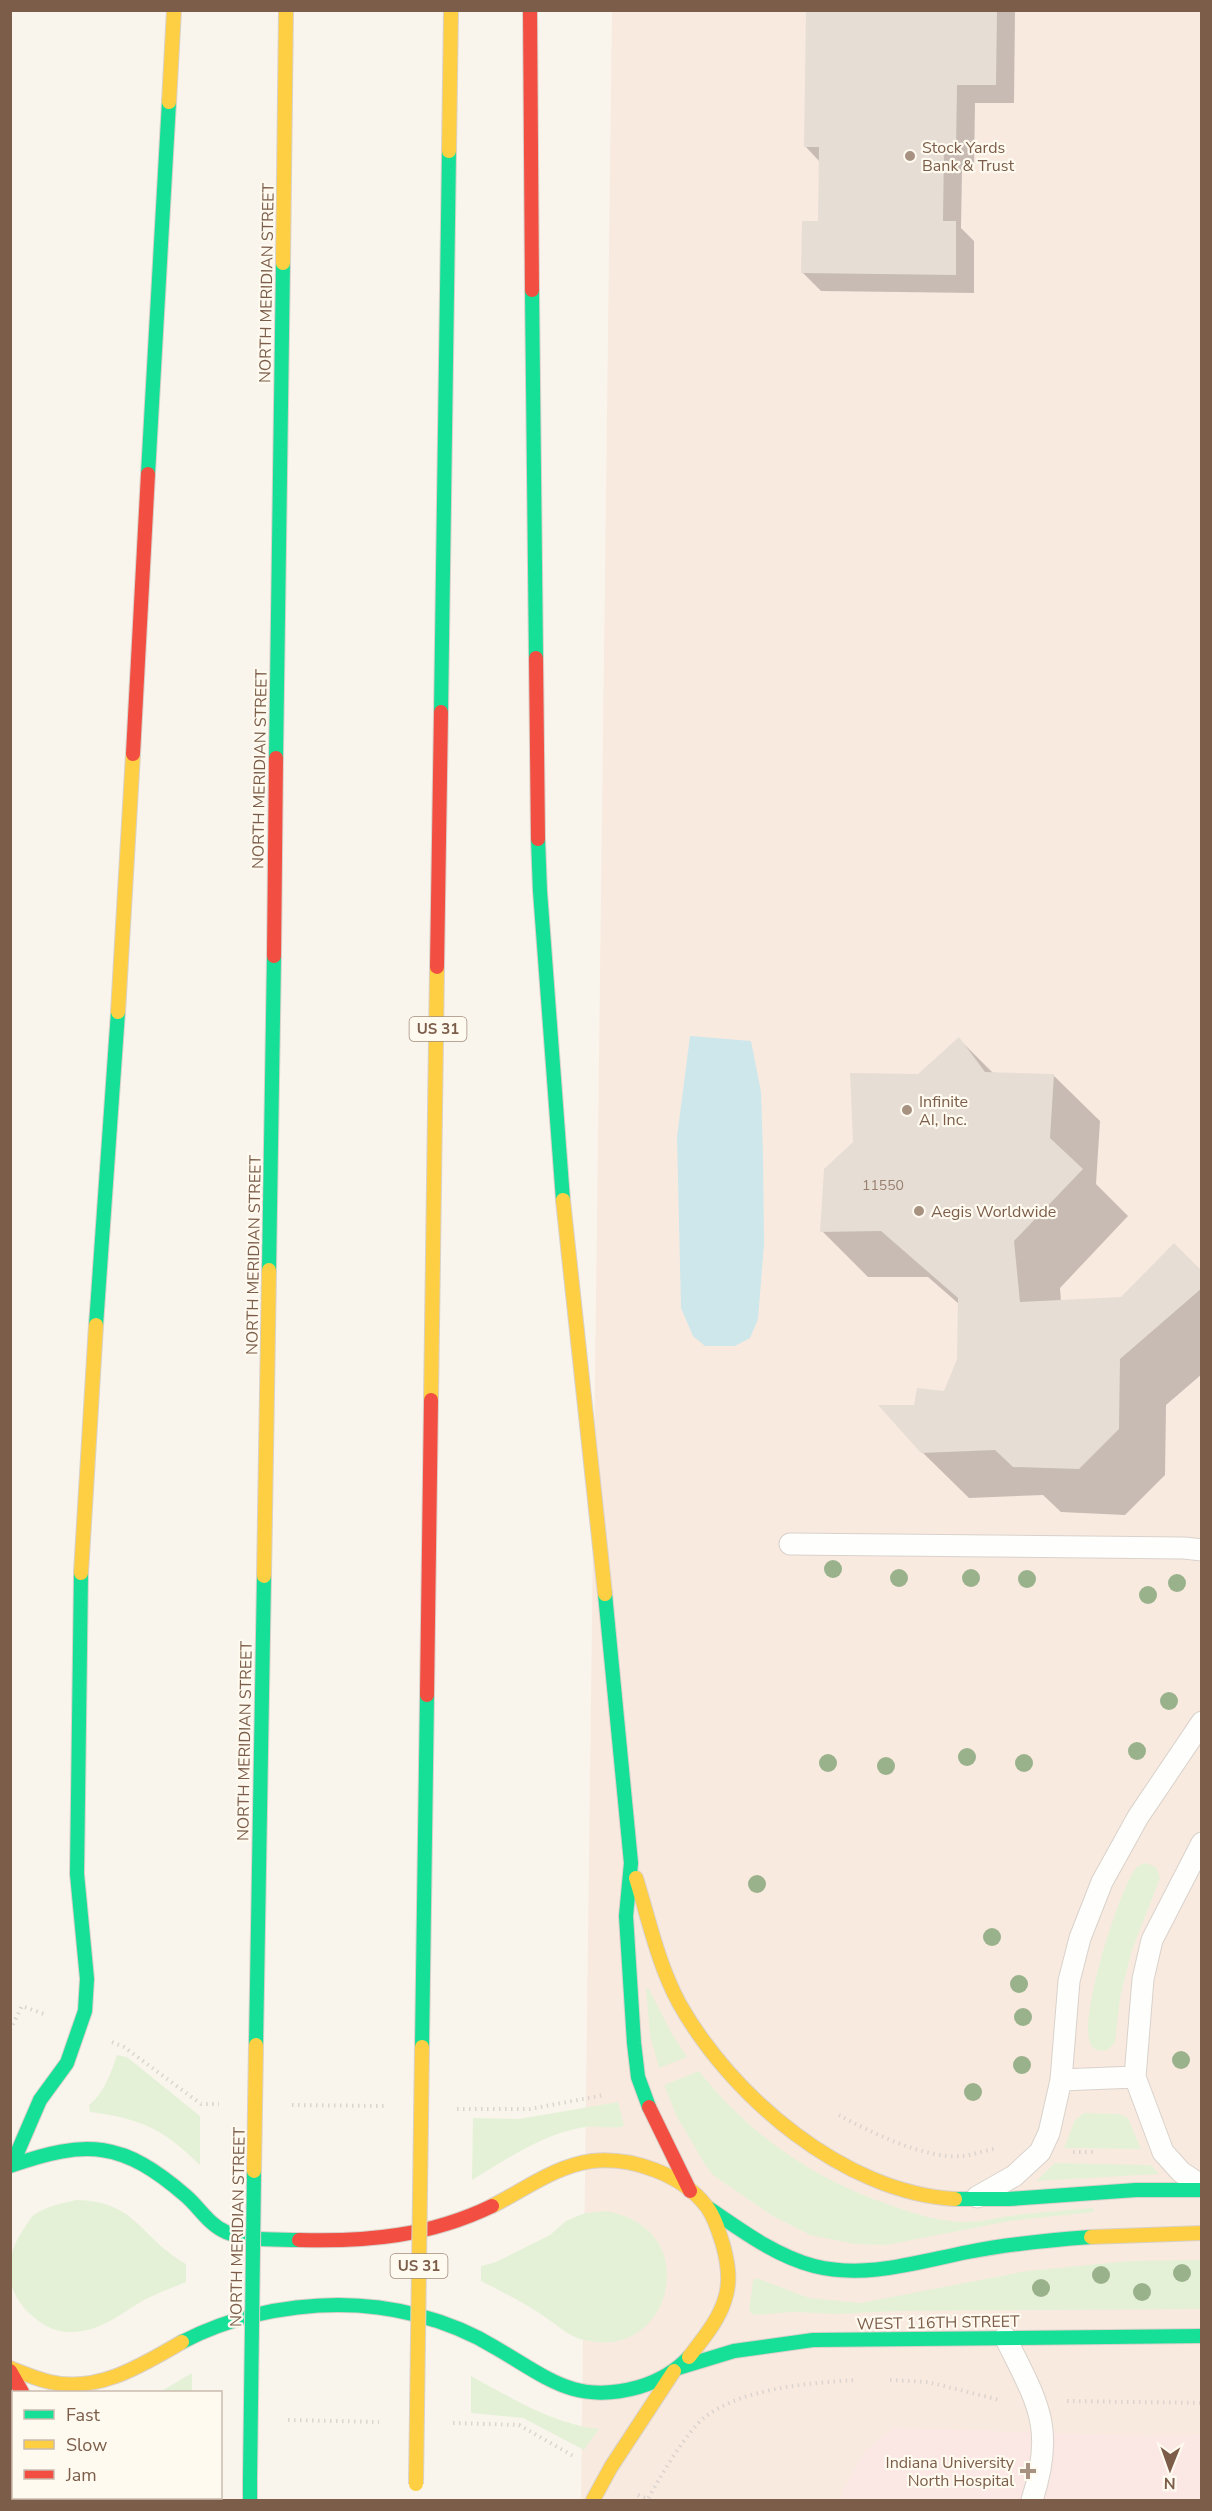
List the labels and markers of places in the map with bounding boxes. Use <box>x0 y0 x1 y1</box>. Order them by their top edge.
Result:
place label: Stock Yards Bank & Trust <box>922 137 1014 177</box>
marker: Stock Yards Bank & Trust <box>903 149 917 163</box>
place label: Infinite AI, Inc. <box>919 1091 968 1131</box>
marker: Infinite AI, Inc. <box>900 1103 914 1117</box>
place label: Aegis Worldwide <box>931 1201 1056 1223</box>
marker: Aegis Worldwide <box>912 1204 926 1218</box>
place label: Indiana University North Hospital <box>886 2452 1015 2492</box>
marker: Indiana University North Hospital <box>1019 2462 1037 2480</box>

